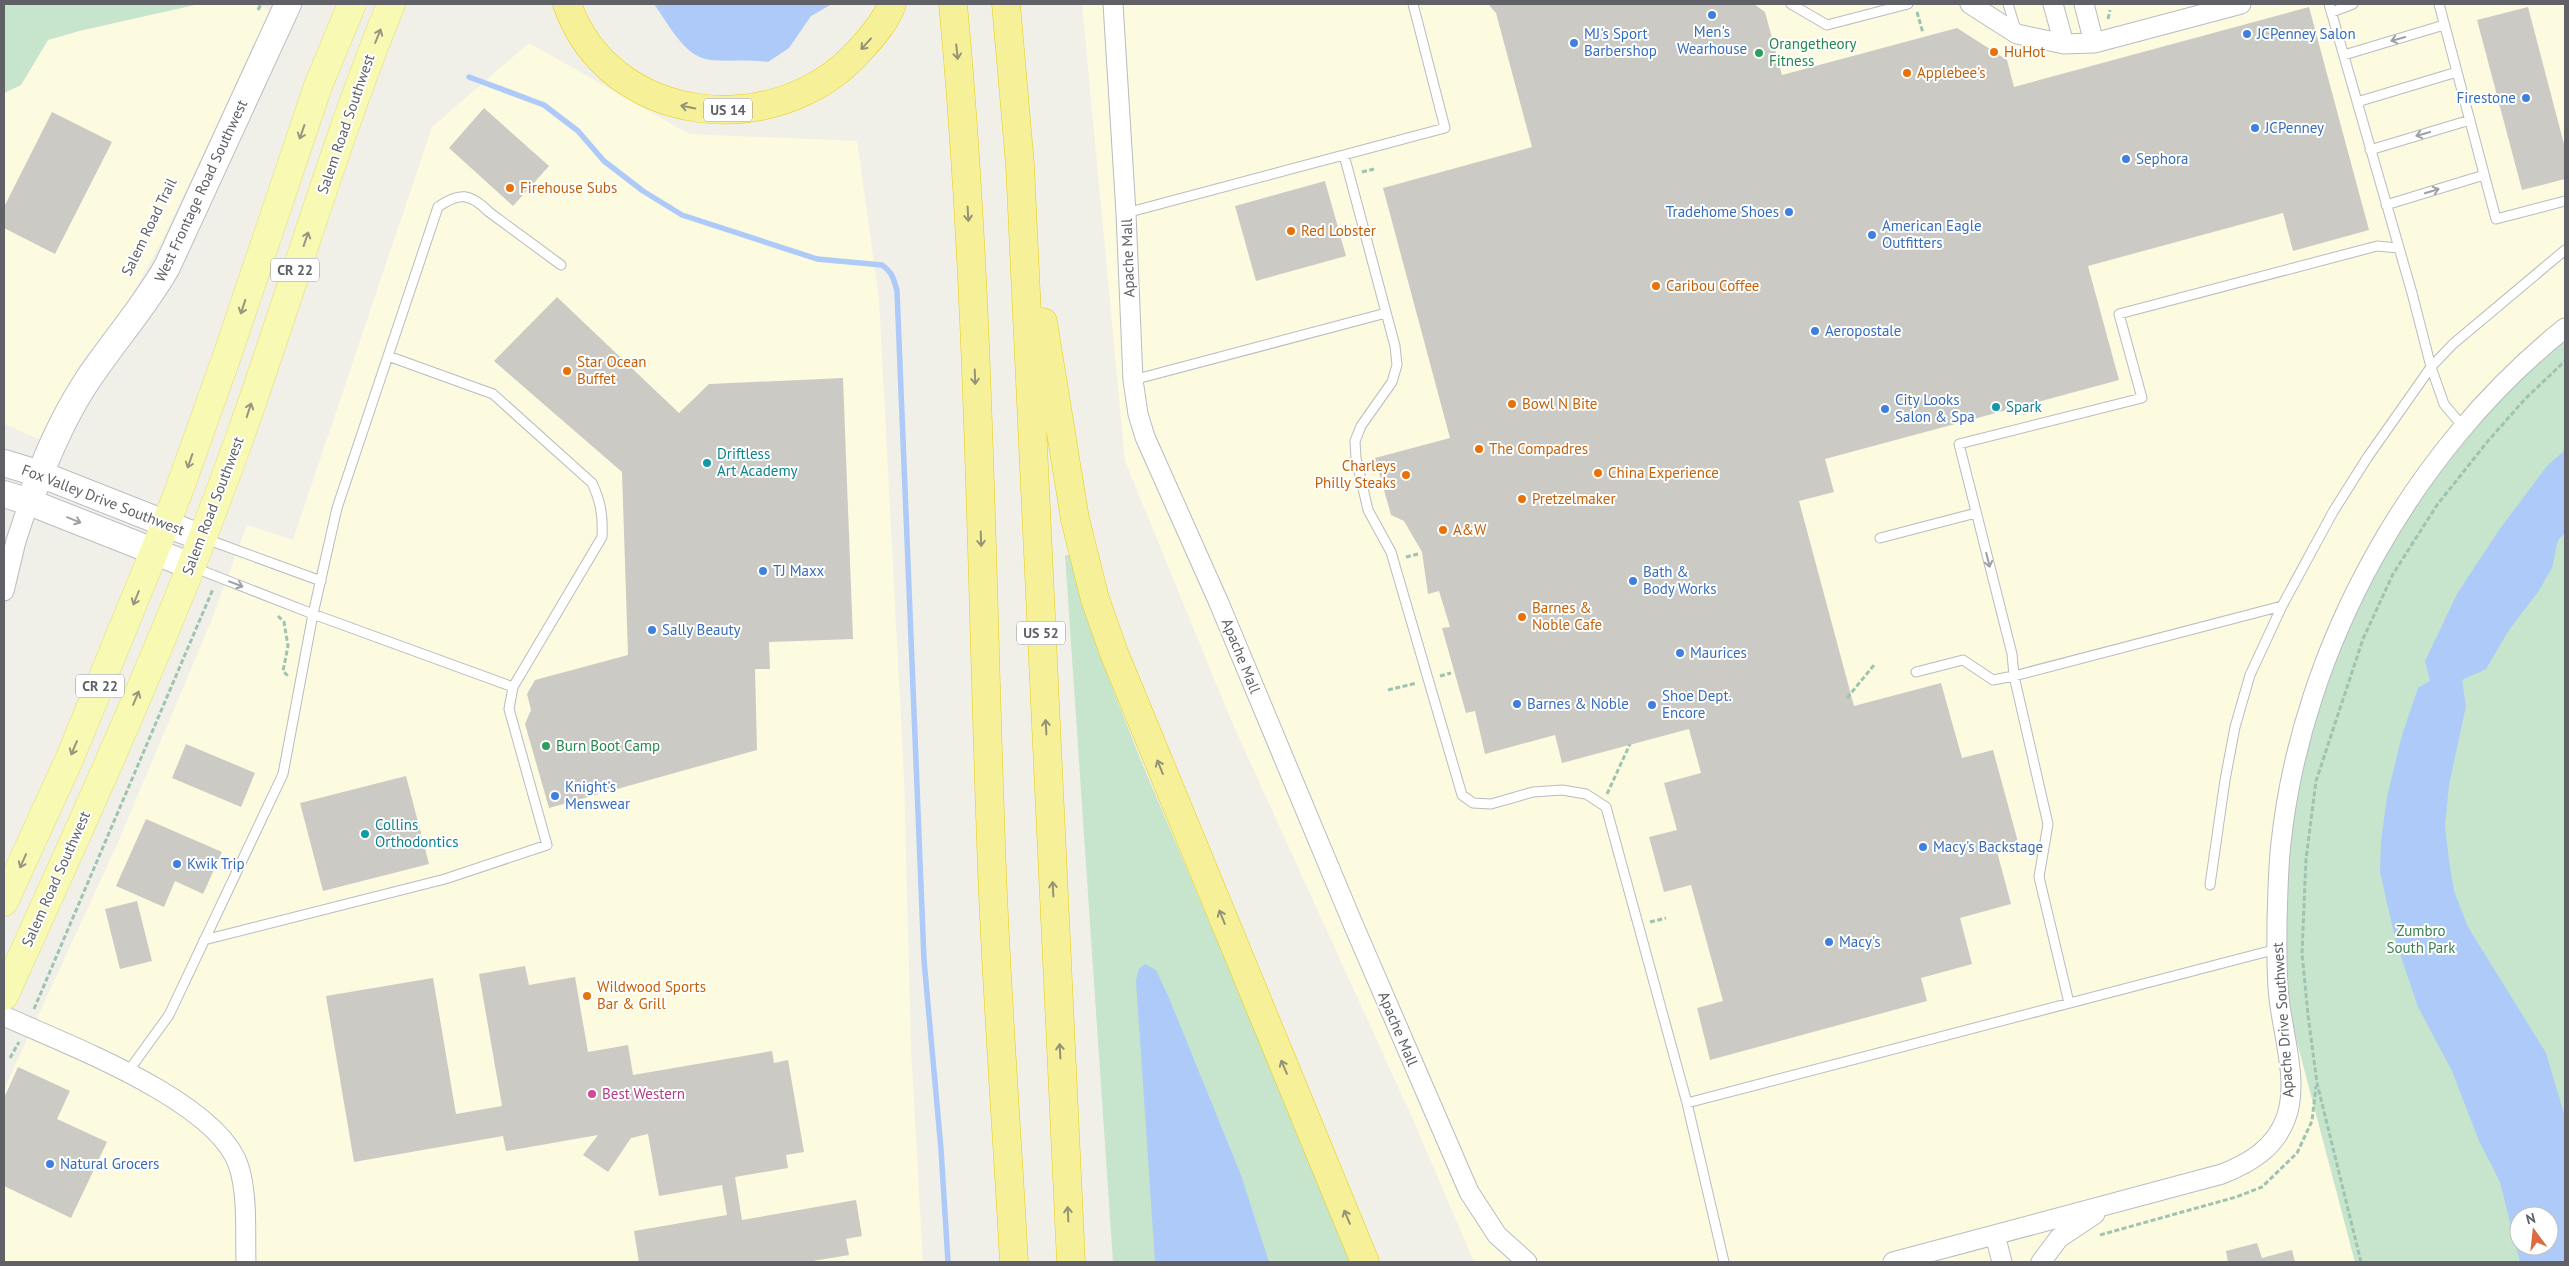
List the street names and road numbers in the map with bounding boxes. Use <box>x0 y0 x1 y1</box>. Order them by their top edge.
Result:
street label: Salem Road Southwest <box>313 51 378 196</box>
street label: West Frontage Road Southwest <box>150 97 251 285</box>
road number: US 14 <box>704 98 752 122</box>
street label: Salem Road Trail <box>117 174 181 279</box>
street label: Apache Mall <box>1117 218 1138 298</box>
road number: CR 22 <box>271 258 319 282</box>
street label: Salem Road Southwest <box>177 434 248 578</box>
street label: Fox Valley Drive Southwest <box>19 460 187 539</box>
street label: Apache Mall <box>1218 616 1265 697</box>
road number: US 52 <box>1017 622 1065 644</box>
road number: CR 22 <box>76 674 124 698</box>
street label: Salem Road Southwest <box>17 808 94 950</box>
street label: Apache Drive Southwest <box>2268 942 2297 1098</box>
street label: Apache Mall <box>1374 989 1423 1069</box>

